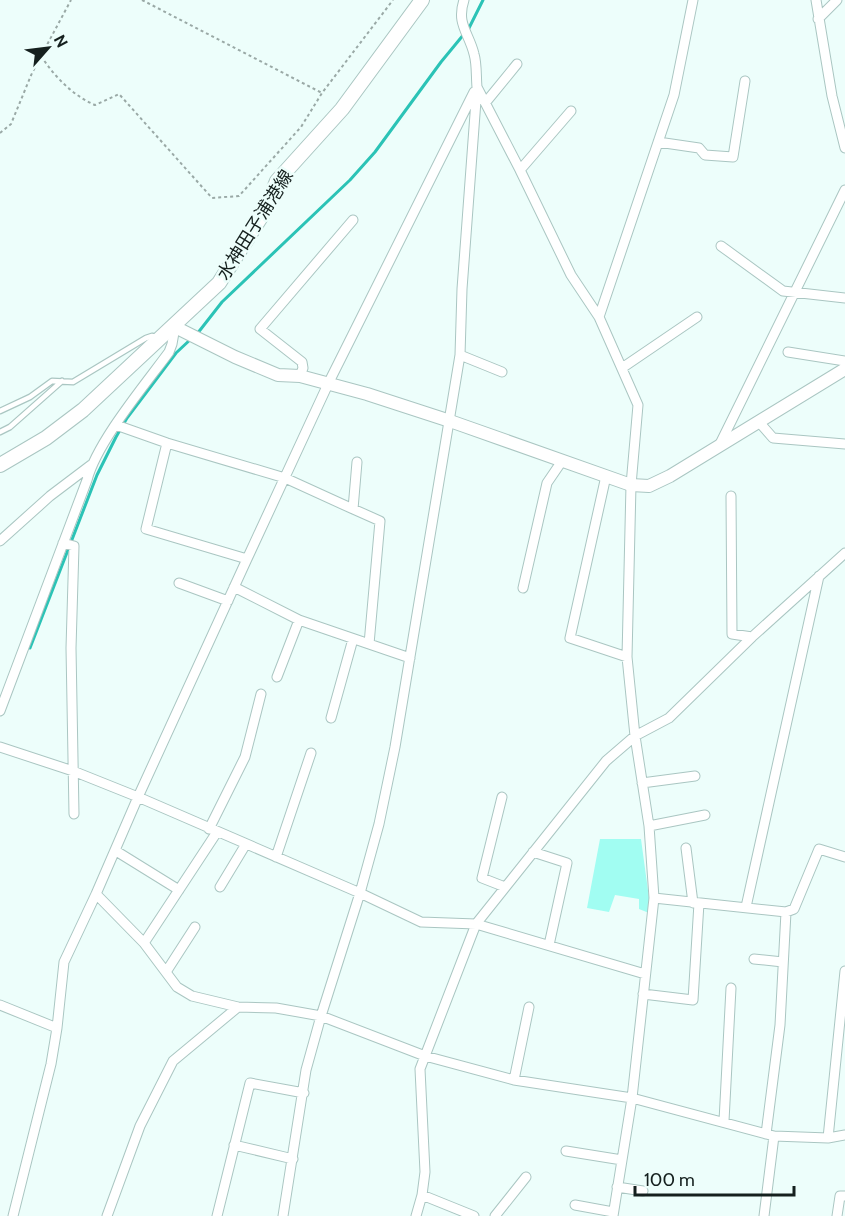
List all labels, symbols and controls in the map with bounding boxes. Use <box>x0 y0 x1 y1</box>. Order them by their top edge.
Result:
north arrow <box>18 18 78 78</box>
text: N <box>50 32 72 51</box>
street label: 水神田子浦港線 <box>212 166 298 284</box>
scale bar <box>635 1159 794 1197</box>
text: 100 m <box>644 1169 695 1191</box>

